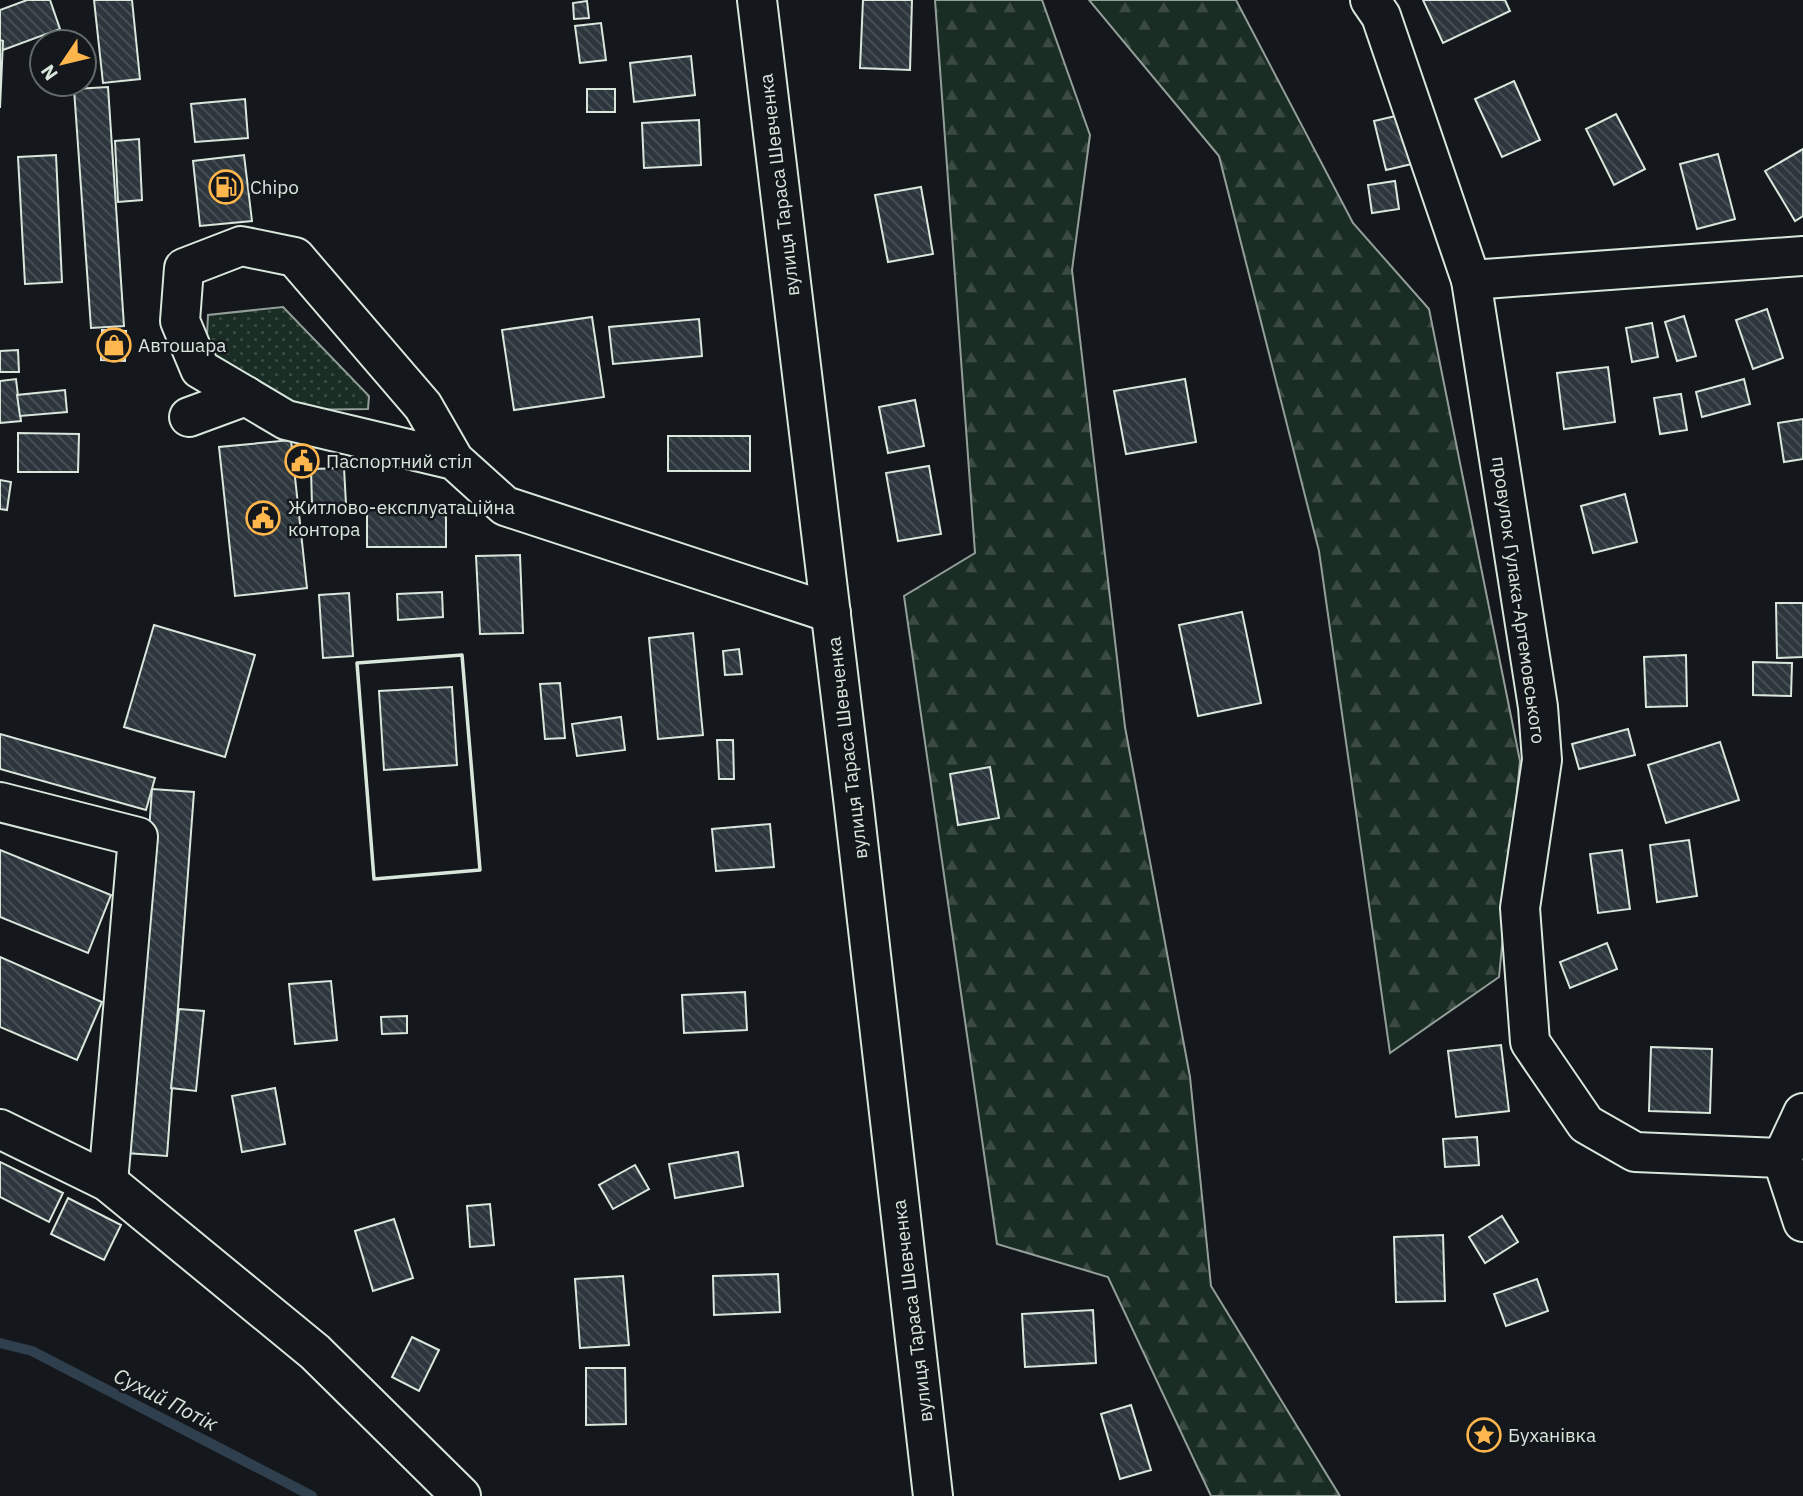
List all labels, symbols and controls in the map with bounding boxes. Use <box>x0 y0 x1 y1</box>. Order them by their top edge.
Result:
north arrow <box>28 28 98 98</box>
text: N <box>35 60 63 85</box>
street label: вулиця Тараса Шевченка <box>753 72 805 298</box>
fuel station icon: Chipo <box>207 168 245 206</box>
place label: Chipo <box>250 175 299 199</box>
shop icon: Автошара <box>95 326 133 364</box>
place label: Автошара <box>138 333 226 357</box>
public building icon: Паспортний стіл <box>283 442 321 480</box>
place label: Паспортний стіл <box>326 449 472 473</box>
street label: провулок Гулака-Артемовського <box>1487 455 1551 745</box>
place label: Житлово-експлуатаційна контора <box>288 495 515 541</box>
public building icon: Житлово-експлуатаційна контора <box>244 499 282 537</box>
street label: вулиця Тараса Шевченка <box>821 635 873 861</box>
street label: вулиця Тараса Шевченка <box>886 1198 938 1424</box>
water label: Сухий Потік <box>109 1361 223 1437</box>
place icon: Буханівка <box>1465 1416 1503 1454</box>
place label: Буханівка <box>1508 1423 1596 1447</box>

